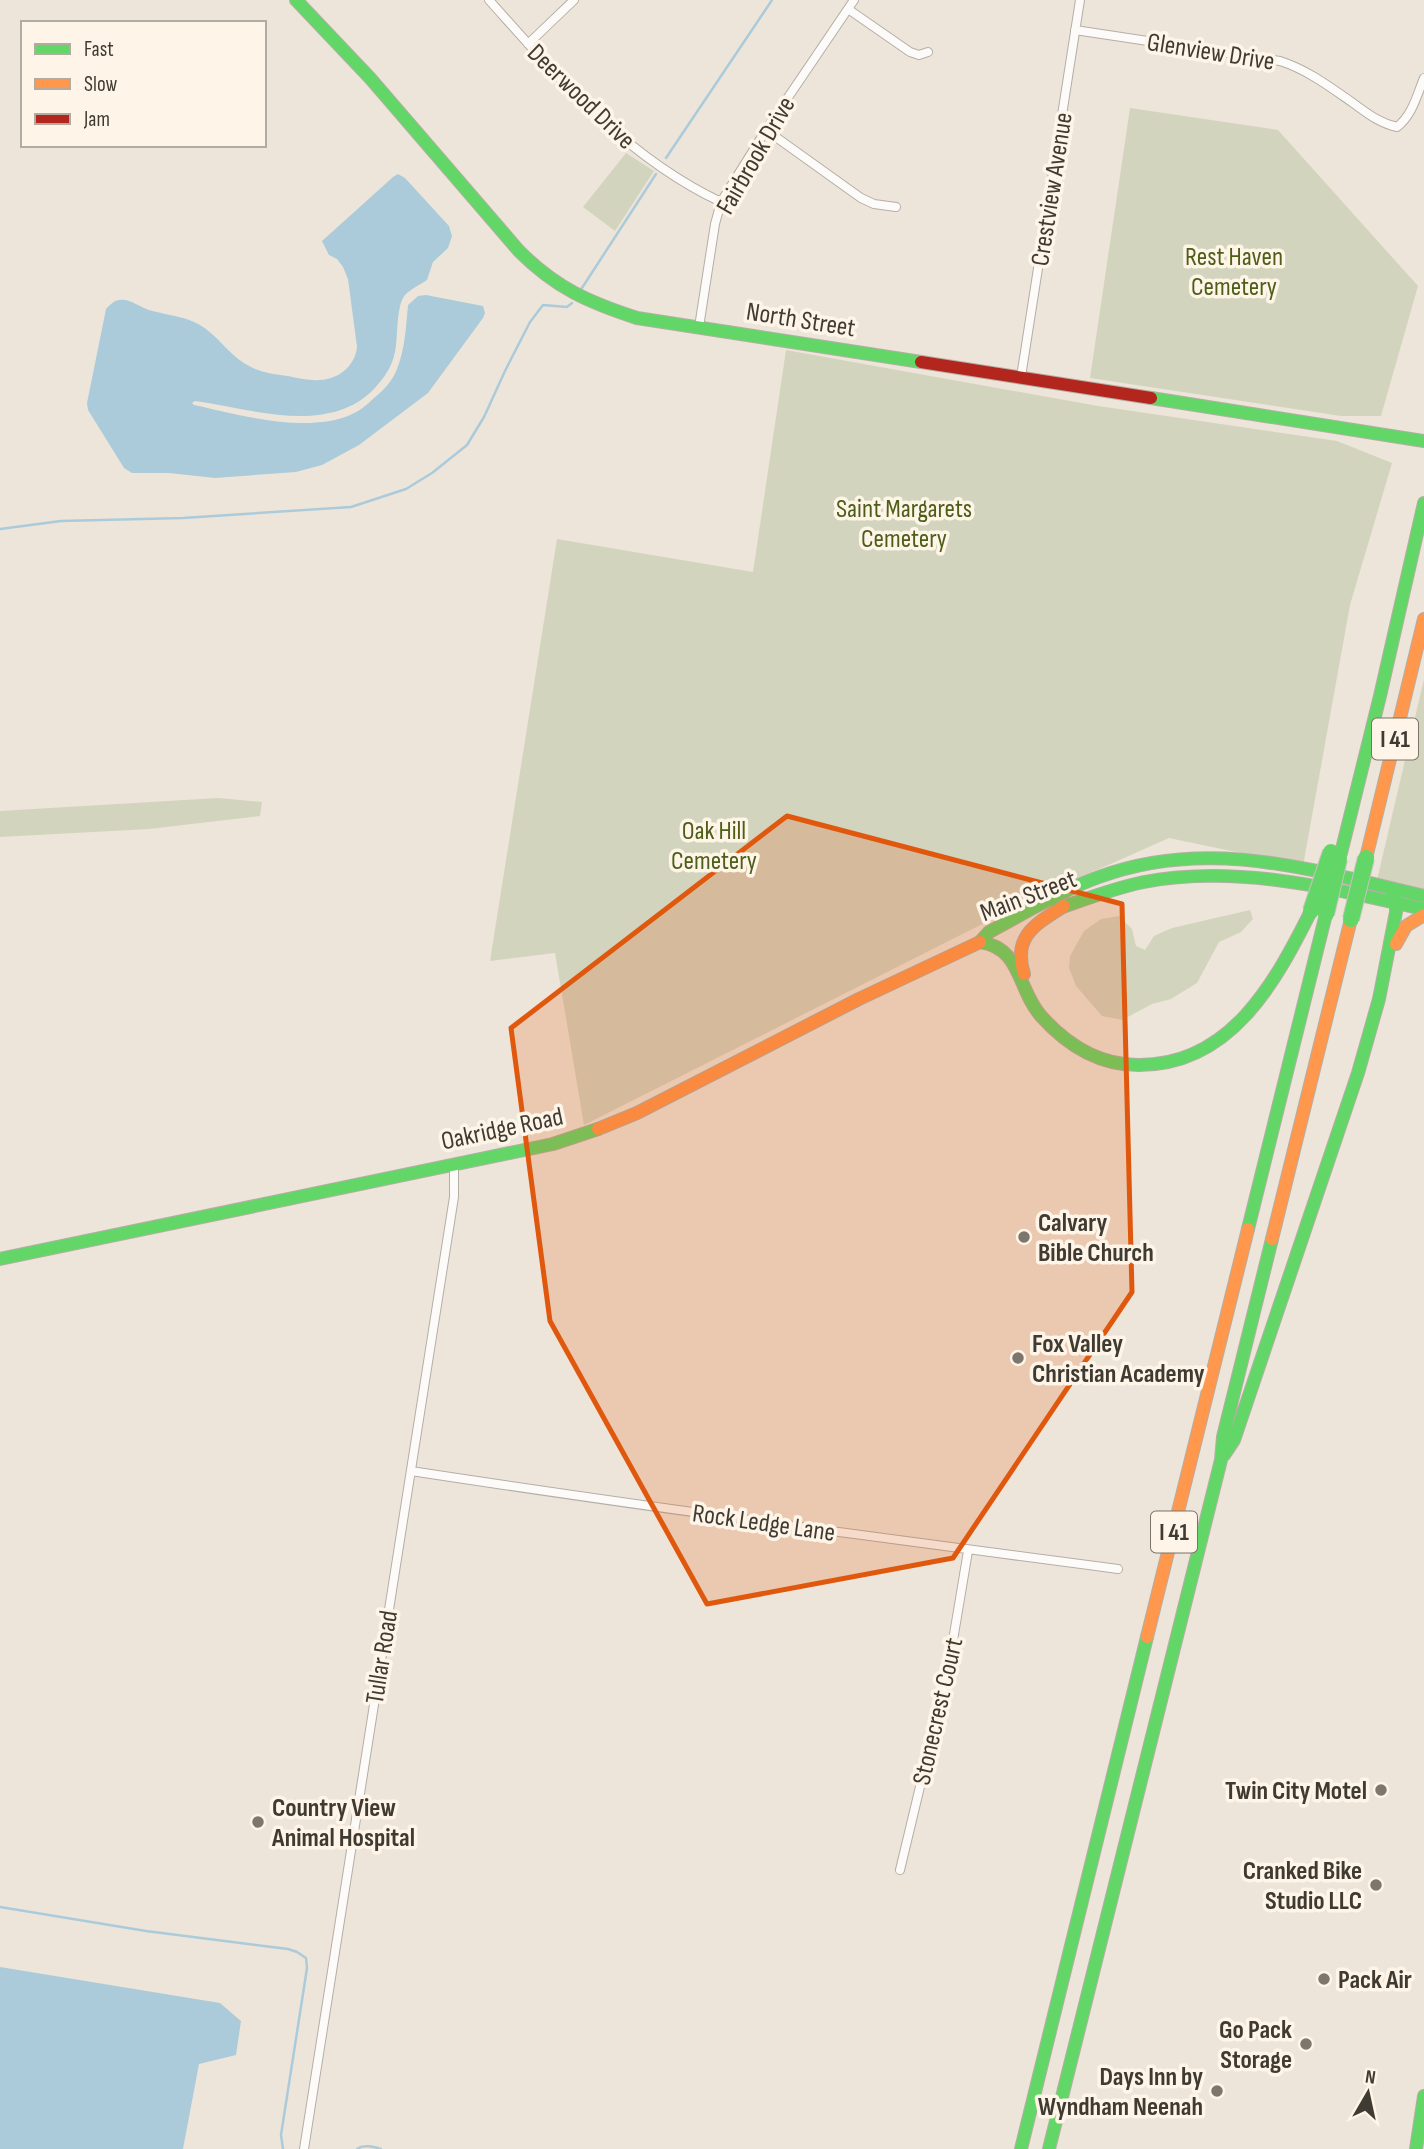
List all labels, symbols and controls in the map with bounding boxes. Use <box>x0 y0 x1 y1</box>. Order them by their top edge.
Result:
legend <box>21 21 266 147</box>
street label: Glenview Drive <box>1145 27 1277 78</box>
text: Fast <box>84 37 114 62</box>
street label: Deerwood Drive <box>521 38 641 156</box>
text: Slow <box>84 72 118 97</box>
street label: Fairbrook Drive <box>710 91 802 220</box>
text: Jam <box>83 107 110 132</box>
street label: Crestview Avenue <box>1025 110 1080 268</box>
park label: Rest Haven Cemetery <box>1185 242 1283 303</box>
street label: North Street <box>744 297 858 344</box>
park label: Saint Margarets Cemetery <box>836 494 972 555</box>
road number: I 41 <box>1372 718 1418 760</box>
park label: Oak Hill Cemetery <box>671 816 757 877</box>
street label: Main Street <box>976 864 1081 929</box>
street label: Oakridge Road <box>439 1101 566 1158</box>
place label: Calvary Bible Church <box>1038 1208 1154 1269</box>
marker: Calvary Bible Church <box>1016 1229 1032 1245</box>
place label: Fox Valley Christian Academy <box>1032 1329 1205 1390</box>
marker: Fox Valley Christian Academy <box>1010 1350 1026 1366</box>
street label: Rock Ledge Lane <box>691 1498 837 1549</box>
road number: I 41 <box>1151 1512 1197 1552</box>
street label: Tullar Road <box>360 1608 405 1706</box>
street label: Stonecrest Court <box>906 1635 970 1788</box>
place label: Twin City Motel <box>1225 1776 1367 1807</box>
marker: Twin City Motel <box>1373 1782 1389 1798</box>
place label: Country View Animal Hospital <box>271 1793 415 1854</box>
marker: Country View Animal Hospital <box>250 1814 266 1830</box>
place label: Cranked Bike Studio LLC <box>1243 1856 1362 1917</box>
marker: Cranked Bike Studio LLC <box>1368 1877 1384 1893</box>
place label: Pack Air <box>1338 1965 1412 1996</box>
marker: Pack Air <box>1316 1971 1332 1987</box>
place label: Go Pack Storage <box>1219 2015 1292 2076</box>
marker: Go Pack Storage <box>1298 2036 1314 2052</box>
north arrow <box>1333 2058 1403 2128</box>
place label: Days Inn by Wyndham Neenah <box>1038 2062 1203 2123</box>
text: N <box>1364 2066 1377 2090</box>
marker: Days Inn by Wyndham Neenah <box>1209 2083 1225 2099</box>

